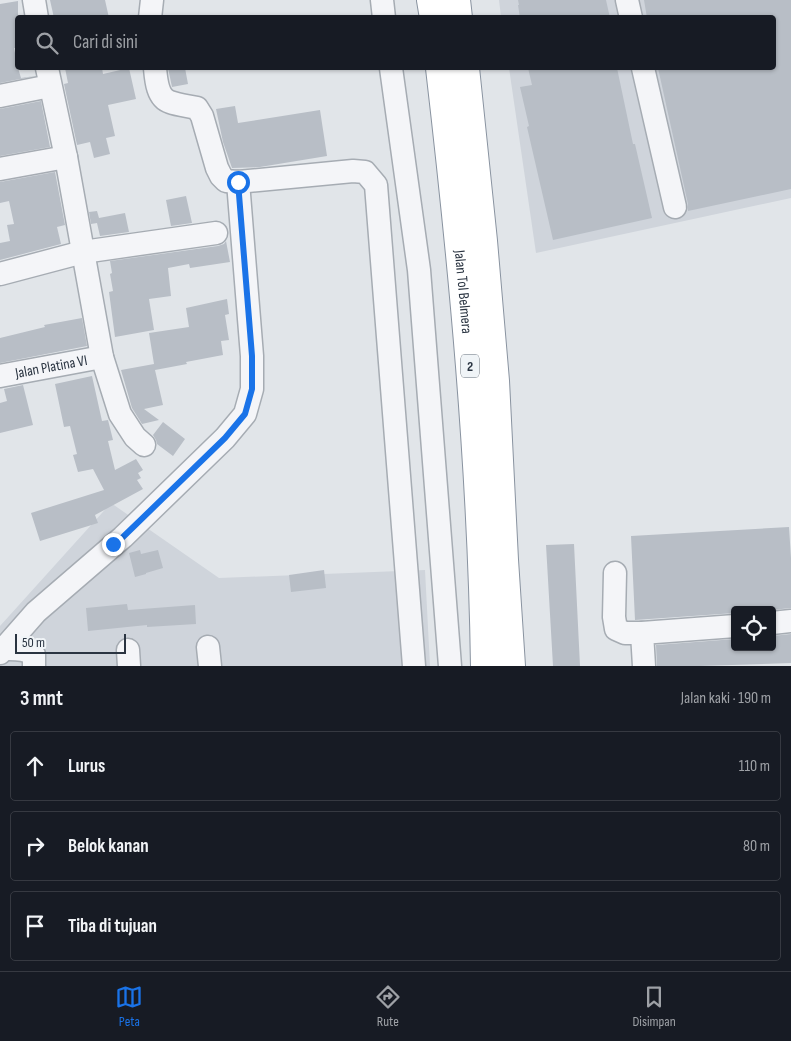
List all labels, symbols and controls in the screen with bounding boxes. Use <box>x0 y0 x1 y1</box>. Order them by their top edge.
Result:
search box <box>15 15 776 70</box>
icon: search <box>33 29 61 57</box>
text: Cari di sini <box>73 31 138 54</box>
route start <box>227 171 250 194</box>
street label: Jalan Tol Belmera <box>450 248 476 335</box>
street label: Jalan Platina VI <box>13 351 89 383</box>
road number: 2 <box>461 354 479 378</box>
route end <box>102 533 125 556</box>
map controls <box>731 606 776 651</box>
button: locate <box>731 606 776 651</box>
scale bar <box>15 631 126 654</box>
text: 50 m <box>22 634 45 651</box>
text: 3 mnt <box>20 686 63 711</box>
text: Jalan kaki · 190 m <box>681 689 771 708</box>
icon: ahead <box>21 752 49 780</box>
text: Lurus <box>68 755 105 778</box>
text: 110 m <box>739 757 770 776</box>
icon: right <box>21 832 49 860</box>
text: Belok kanan <box>68 835 149 858</box>
text: 80 m <box>743 837 770 856</box>
icon: arrive <box>21 912 49 940</box>
text: Tiba di tujuan <box>68 915 157 938</box>
tab: Peta <box>115 983 143 1030</box>
tab: Rute <box>374 983 402 1030</box>
tab: Disimpan <box>632 983 676 1030</box>

